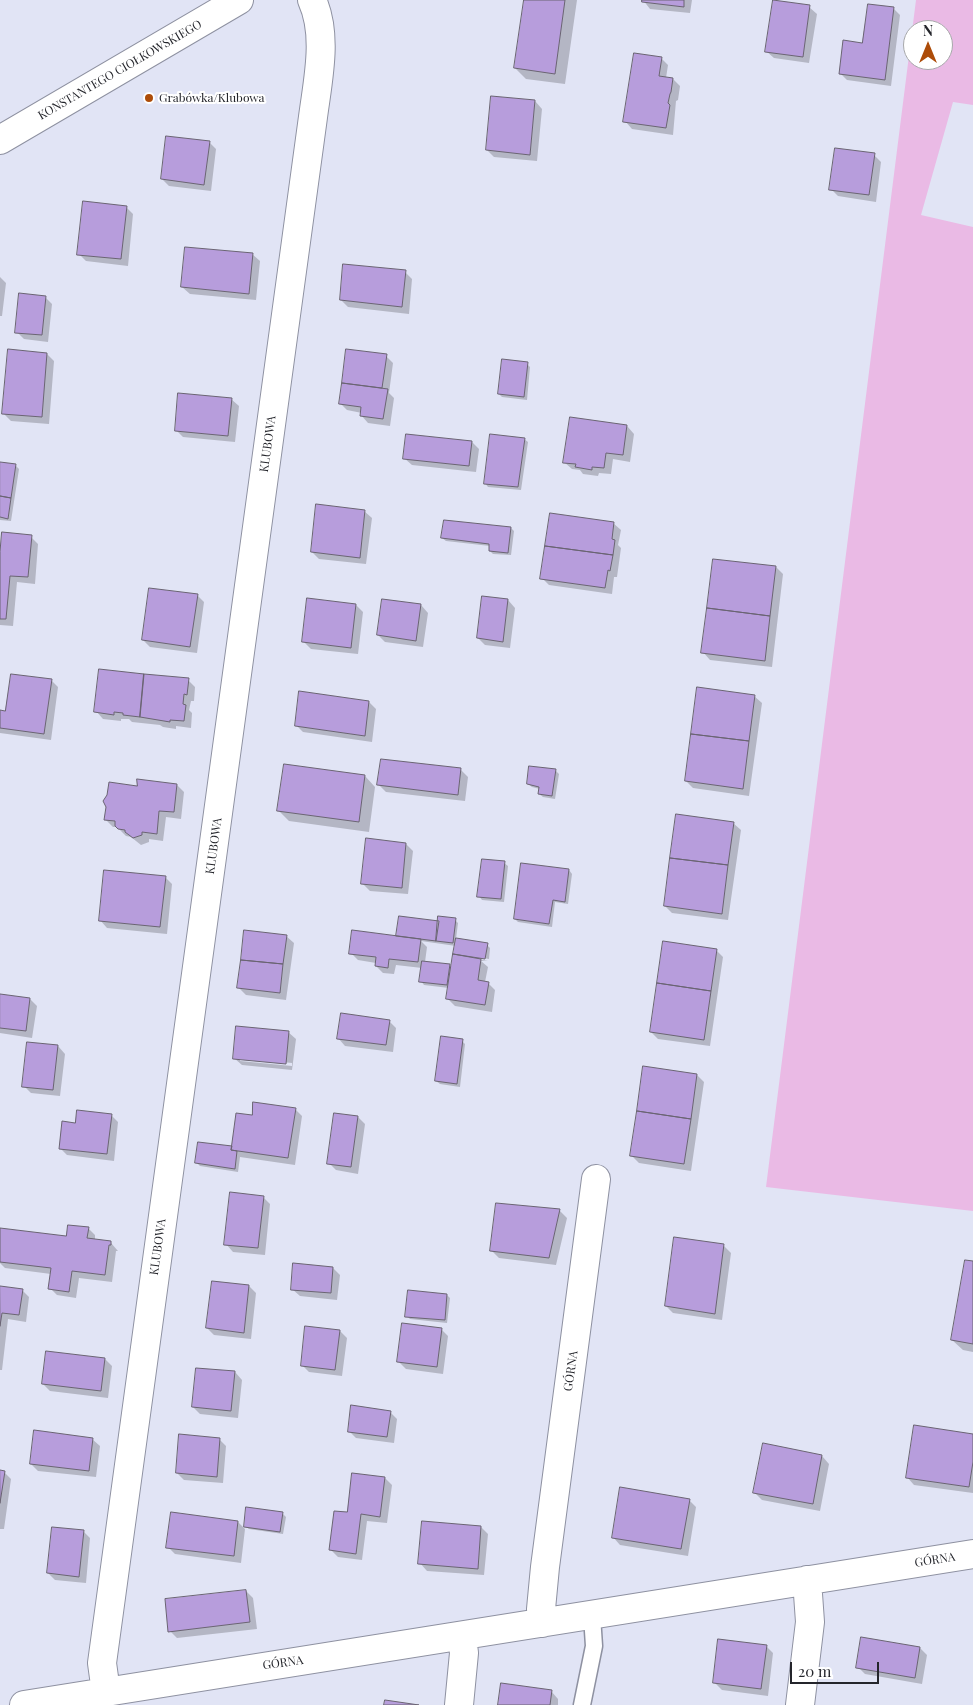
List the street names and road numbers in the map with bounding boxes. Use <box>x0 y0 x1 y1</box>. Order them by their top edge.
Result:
street label: KONSTANTEGO CIOŁKOWSKIEGO <box>36 17 204 123</box>
street label: KLUBOWA <box>257 415 279 473</box>
street label: KLUBOWA <box>203 817 225 875</box>
street label: KLUBOWA <box>147 1218 169 1276</box>
street label: GÓRNA <box>561 1350 581 1392</box>
street label: GÓRNA <box>914 1550 956 1570</box>
street label: GÓRNA <box>262 1653 304 1673</box>

